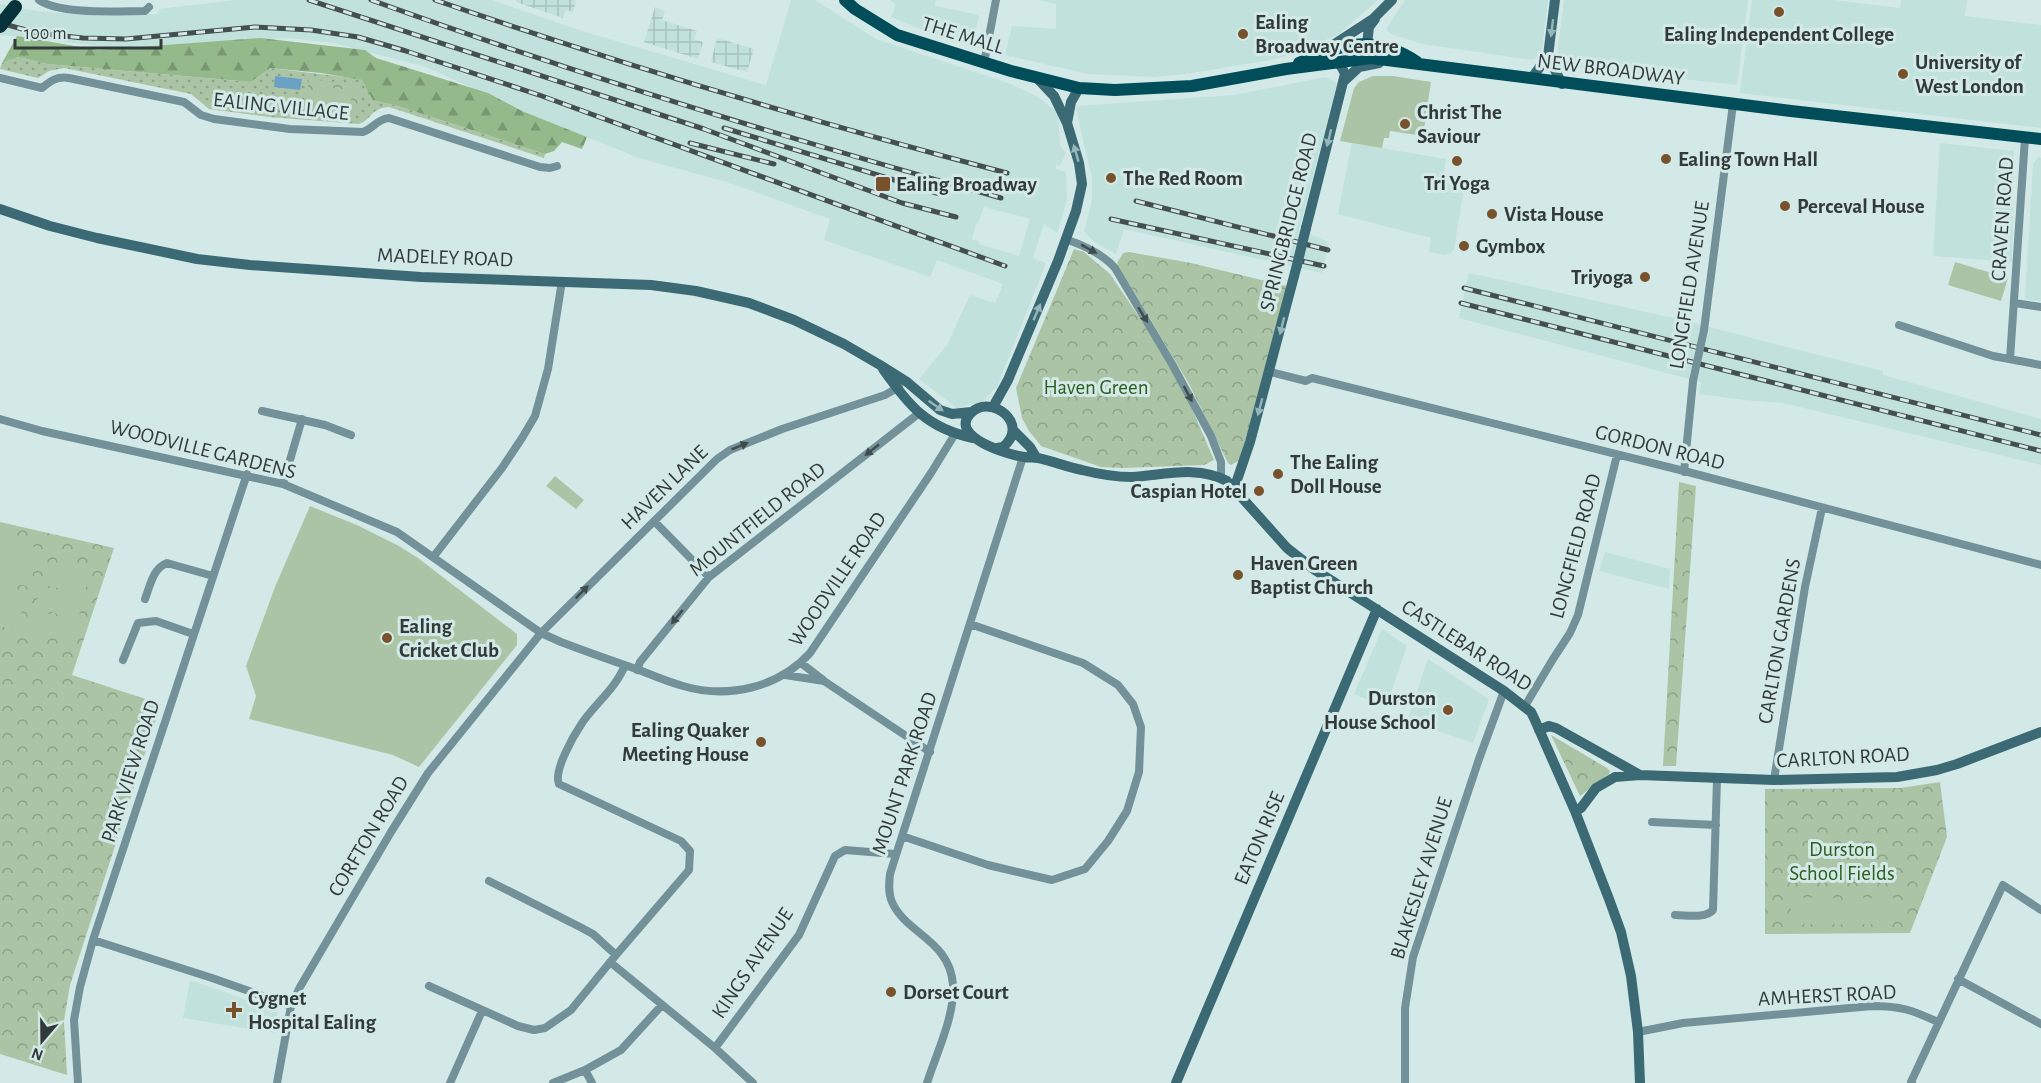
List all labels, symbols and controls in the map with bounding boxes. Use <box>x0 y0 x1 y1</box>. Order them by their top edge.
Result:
marker: Ealing Independent College <box>1772 5 1786 19</box>
scale bar <box>15 12 160 50</box>
place label: Ealing Broadway Centre <box>1255 12 1399 57</box>
street label: THE MALL <box>919 13 1007 58</box>
one-way arrow <box>1547 18 1556 37</box>
place label: Ealing Independent College <box>1664 24 1894 45</box>
text: 100 m <box>24 25 67 43</box>
marker: Ealing Broadway Centre <box>1236 27 1250 41</box>
street label: NEW BROADWAY <box>1536 50 1686 89</box>
place label: University of West London <box>1915 52 2024 97</box>
marker: University of West London <box>1896 67 1910 81</box>
street label: EALING VILLAGE <box>212 89 350 124</box>
place label: Christ The Saviour <box>1417 102 1502 147</box>
marker: Christ The Saviour <box>1398 117 1412 131</box>
one-way arrow <box>1324 129 1334 147</box>
street label: SPRINGBRIDGE ROAD <box>1256 131 1321 314</box>
one-way arrow <box>1071 144 1080 162</box>
place label: Ealing Town Hall <box>1678 149 1818 170</box>
marker: Ealing Town Hall <box>1659 152 1673 166</box>
marker: Tri Yoga <box>1450 154 1464 168</box>
street label: CRAVEN ROAD <box>1988 156 2017 282</box>
place label: The Red Room <box>1123 168 1243 189</box>
marker: The Red Room <box>1104 171 1118 185</box>
place label: Tri Yoga <box>1424 173 1490 194</box>
place label: Ealing Broadway <box>896 174 1037 195</box>
marker: Ealing Broadway <box>874 175 892 193</box>
place label: Perceval House <box>1797 196 1925 217</box>
marker: Perceval House <box>1778 199 1792 213</box>
street label: LONGFIELD AVENUE <box>1666 200 1713 371</box>
place label: Vista House <box>1504 204 1604 225</box>
marker: Vista House <box>1485 207 1499 221</box>
place label: Gymbox <box>1476 236 1545 257</box>
marker: Gymbox <box>1457 239 1471 253</box>
one-way arrow <box>1081 244 1098 254</box>
street label: MADELEY ROAD <box>377 245 513 270</box>
place label: Triyoga <box>1571 267 1633 288</box>
marker: Triyoga <box>1638 270 1652 284</box>
one-way arrow <box>1032 302 1042 320</box>
one-way arrow <box>1137 306 1148 323</box>
one-way arrow <box>1276 317 1286 335</box>
park label: Haven Green <box>1043 377 1149 398</box>
one-way arrow <box>1183 386 1193 403</box>
one-way arrow <box>1255 398 1264 416</box>
one-way arrow <box>927 400 943 412</box>
street label: WOODVILLE GARDENS <box>108 416 298 483</box>
street label: GORDON ROAD <box>1593 421 1727 474</box>
street label: HAVEN LANE <box>617 441 712 534</box>
one-way arrow <box>731 441 749 450</box>
one-way arrow <box>864 443 880 456</box>
place label: The Ealing Doll House <box>1290 452 1382 497</box>
street label: MOUNTFIELD ROAD <box>685 458 829 580</box>
marker: The Ealing Doll House <box>1271 467 1285 481</box>
street label: LONGFIELD ROAD <box>1546 472 1605 621</box>
place label: Caspian Hotel <box>1130 481 1247 502</box>
marker: Caspian Hotel <box>1252 484 1266 498</box>
street label: WOODVILLE ROAD <box>785 508 890 650</box>
place label: Haven Green Baptist Church <box>1250 553 1374 598</box>
street label: CARLTON GARDENS <box>1755 557 1804 725</box>
marker: Haven Green Baptist Church <box>1231 568 1245 582</box>
one-way arrow <box>575 585 590 599</box>
street label: CASTLEBAR ROAD <box>1398 596 1536 695</box>
one-way arrow <box>671 609 683 624</box>
place label: Ealing Cricket Club <box>399 616 499 661</box>
marker: Ealing Cricket Club <box>380 631 394 645</box>
place label: Durston House School <box>1324 688 1436 733</box>
street label: MOUNT PARK ROAD <box>868 689 941 857</box>
street label: PARK VIEW ROAD <box>98 697 163 845</box>
marker: Durston House School <box>1441 703 1455 717</box>
place label: Ealing Quaker Meeting House <box>622 720 750 765</box>
marker: Ealing Quaker Meeting House <box>754 735 768 749</box>
street label: CARLTON ROAD <box>1776 744 1910 771</box>
street label: CORFTON ROAD <box>324 772 413 900</box>
street label: EATON RISE <box>1230 789 1288 888</box>
street label: BLAKESLEY AVENUE <box>1387 795 1456 962</box>
park label: Durston School Fields <box>1789 839 1895 884</box>
street label: KINGS AVENUE <box>708 904 797 1022</box>
street label: AMHERST ROAD <box>1757 981 1897 1010</box>
place label: Dorset Court <box>903 982 1009 1003</box>
marker: Dorset Court <box>884 985 898 999</box>
place label: Cygnet Hospital Ealing <box>248 988 376 1033</box>
marker: Cygnet Hospital Ealing <box>225 1001 243 1019</box>
north arrow <box>12 1011 72 1071</box>
text: N <box>29 1045 45 1064</box>

